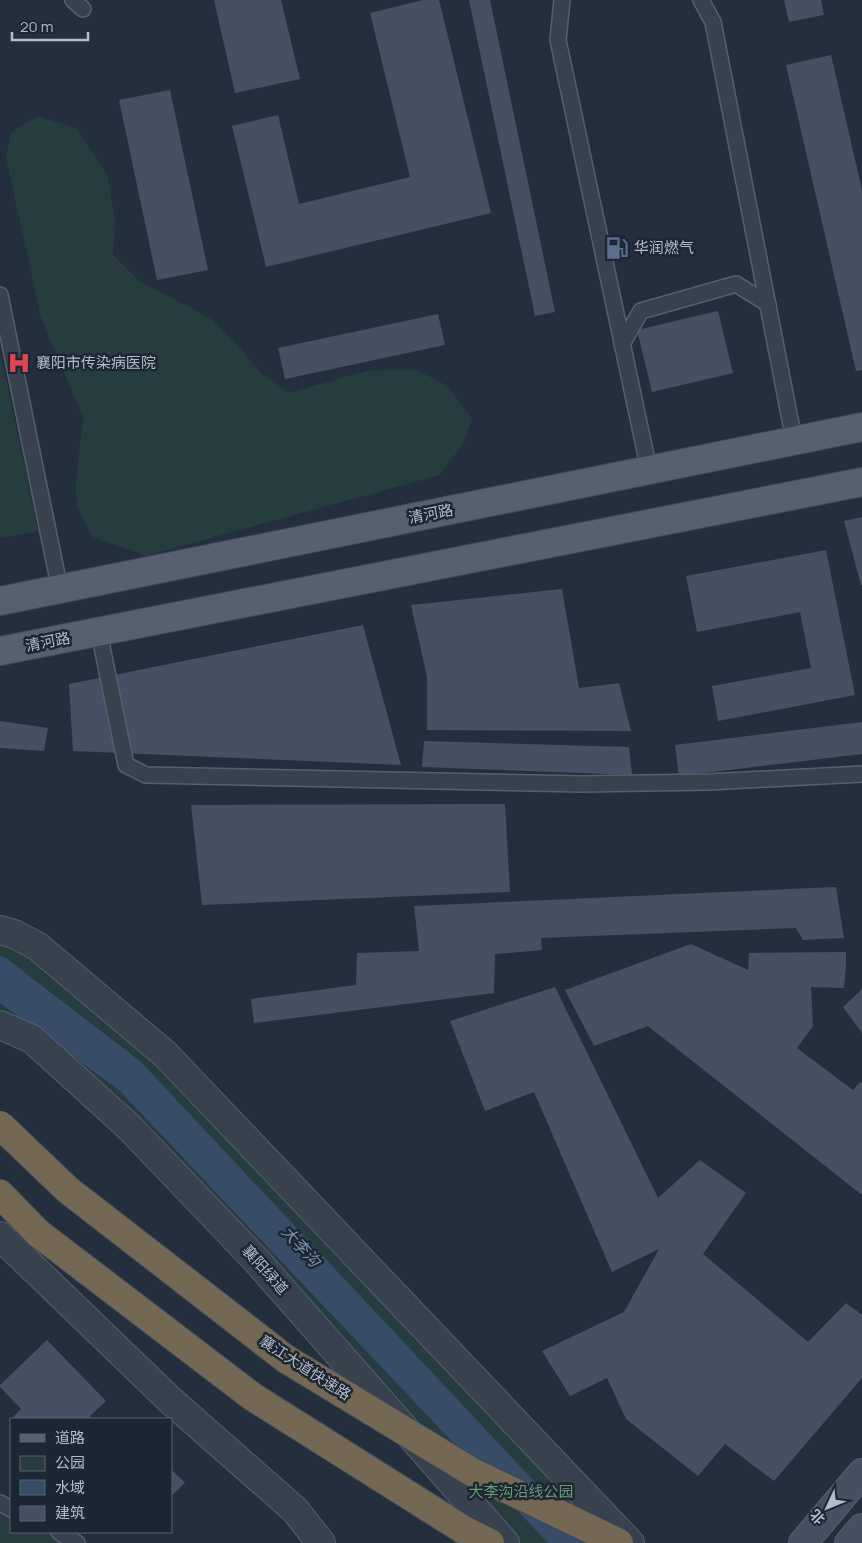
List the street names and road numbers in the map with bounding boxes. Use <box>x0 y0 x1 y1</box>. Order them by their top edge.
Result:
street label: 清河路 <box>407 499 455 528</box>
street label: 清河路 <box>24 627 72 656</box>
street label: 襄阳绿道 <box>237 1240 293 1299</box>
street label: 襄江大道快速路 <box>256 1330 355 1405</box>

